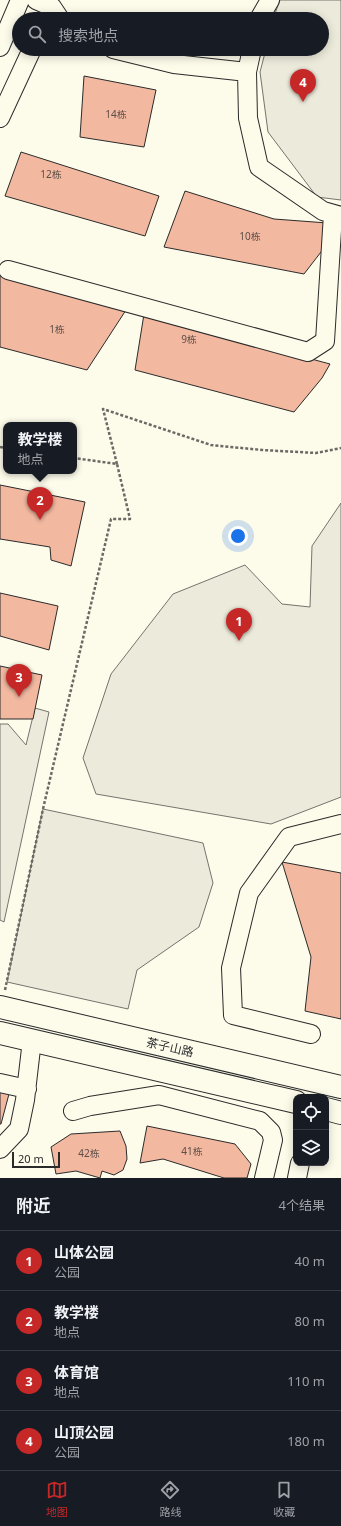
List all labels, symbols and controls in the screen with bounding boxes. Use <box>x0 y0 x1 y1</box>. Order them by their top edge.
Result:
search box <box>12 12 329 56</box>
icon: search <box>26 23 48 45</box>
text: 搜索地点 <box>58 25 118 45</box>
pin: 4 <box>290 69 316 102</box>
house number: 14栋 <box>105 107 127 121</box>
house number: 12栋 <box>40 167 62 181</box>
house number: 10栋 <box>239 229 261 243</box>
house number: 1栋 <box>49 322 65 336</box>
house number: 9栋 <box>181 332 197 346</box>
popup <box>3 422 77 474</box>
text: 教学楼 <box>17 429 63 449</box>
text: 地点 <box>17 450 44 468</box>
pin: 2 <box>27 487 53 520</box>
your location <box>228 526 248 546</box>
pin: 1 <box>226 608 252 641</box>
pin: 3 <box>6 664 32 697</box>
street label: 茶子山路 <box>145 1033 195 1061</box>
map controls <box>293 1094 329 1166</box>
button: locate <box>293 1094 329 1130</box>
button: layers <box>293 1130 329 1166</box>
house number: 41栋 <box>181 1144 203 1158</box>
house number: 42栋 <box>78 1146 100 1160</box>
scale bar <box>12 1150 60 1169</box>
text: 20 m <box>18 1151 44 1166</box>
text: 附近 <box>16 1194 50 1217</box>
text: 4个结果 <box>279 1196 325 1214</box>
text: 山体公园 <box>54 1242 114 1262</box>
text: 1 <box>25 1252 33 1270</box>
text: 40 m <box>295 1252 325 1270</box>
text: 公园 <box>54 1263 80 1281</box>
text: 教学楼 <box>54 1302 99 1322</box>
text: 2 <box>25 1312 33 1330</box>
text: 80 m <box>295 1312 325 1330</box>
text: 地点 <box>54 1323 80 1341</box>
text: 体育馆 <box>54 1362 99 1382</box>
text: 3 <box>25 1372 33 1390</box>
text: 110 m <box>287 1372 325 1390</box>
text: 地点 <box>54 1383 80 1401</box>
text: 山顶公园 <box>54 1422 114 1442</box>
text: 4 <box>25 1432 33 1450</box>
text: 180 m <box>287 1432 325 1450</box>
text: 公园 <box>54 1443 80 1461</box>
tab: 地图 <box>46 1479 68 1519</box>
tab: 路线 <box>159 1479 181 1519</box>
tab: 收藏 <box>273 1479 295 1519</box>

